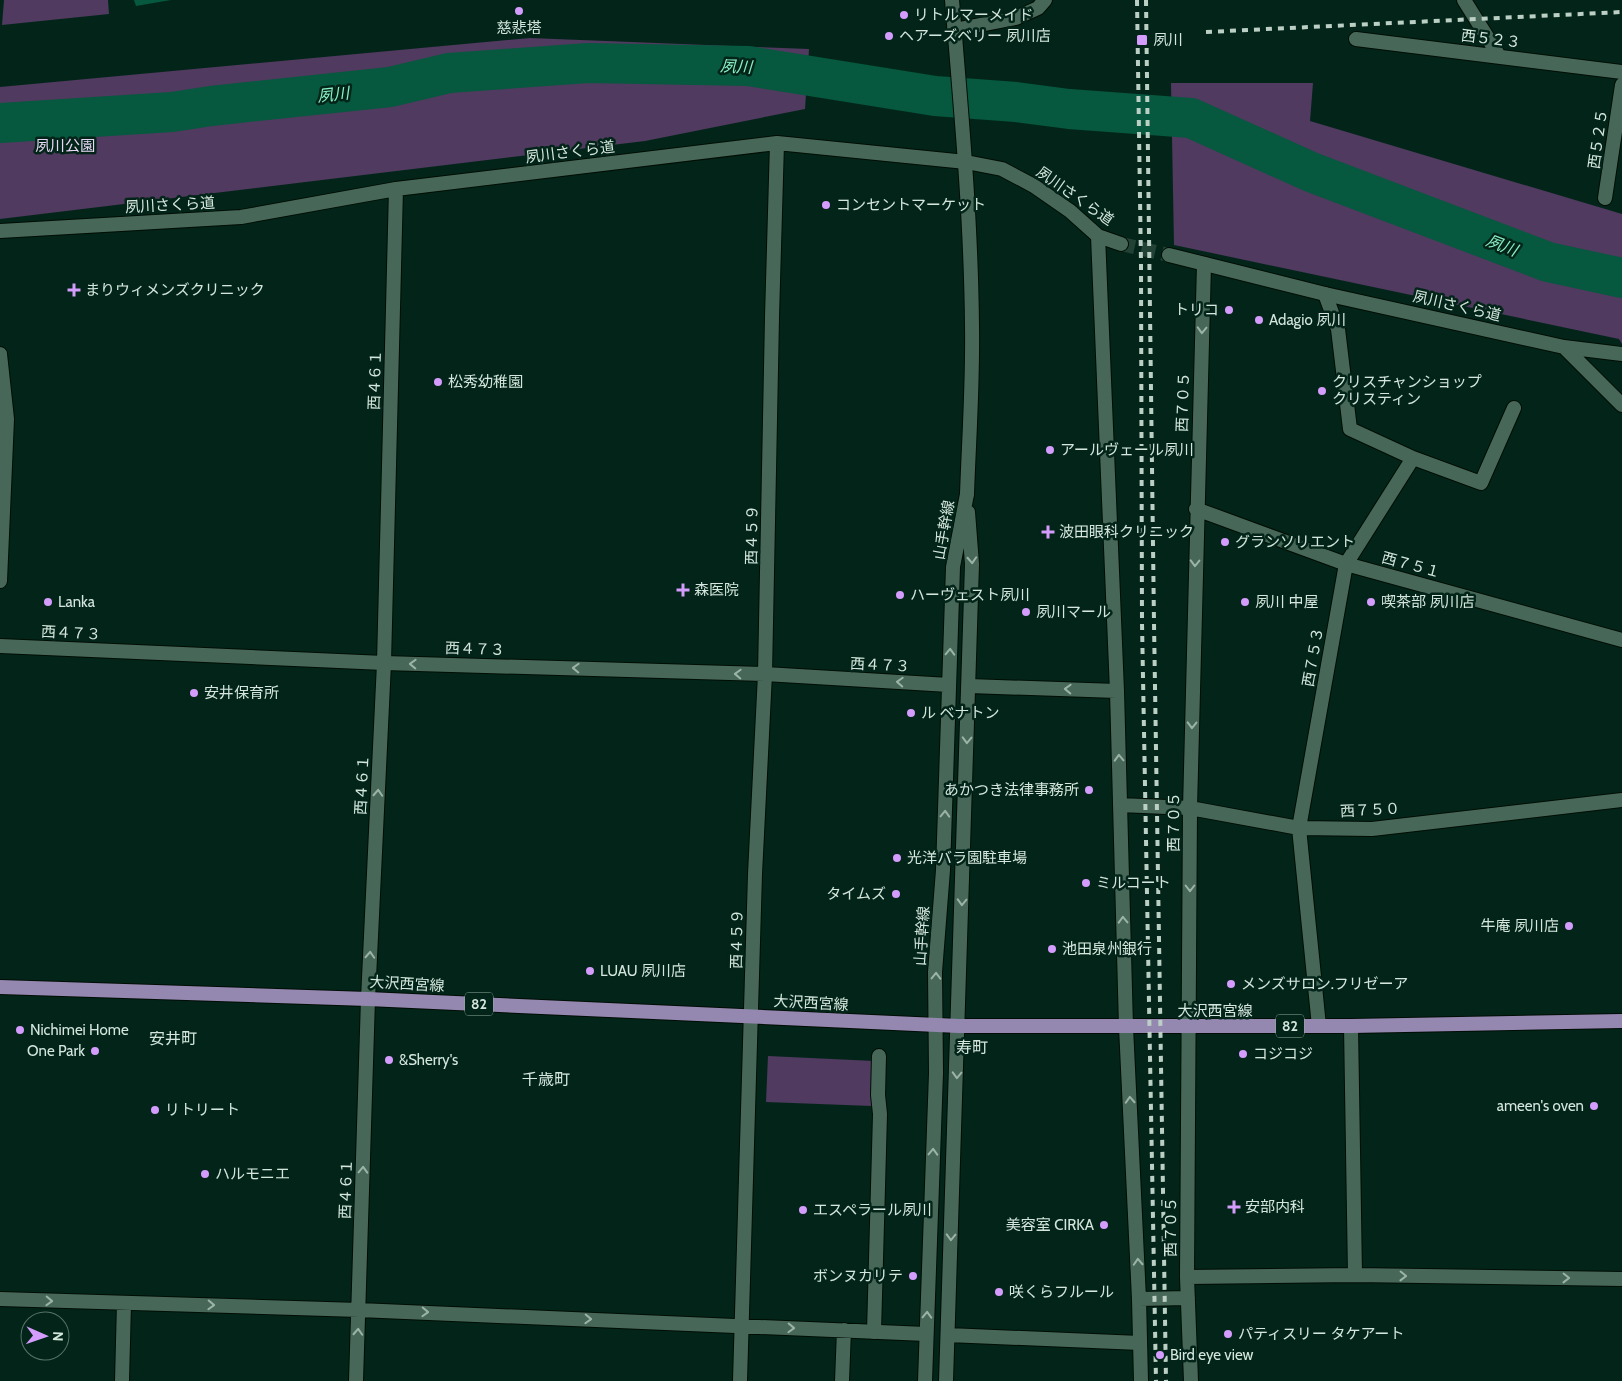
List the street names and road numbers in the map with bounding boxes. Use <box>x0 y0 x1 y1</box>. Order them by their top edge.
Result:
street label: 西５２３ <box>1460 26 1522 52</box>
street label: 西５２５ <box>1585 108 1611 170</box>
street label: 夙川さくら道 <box>524 138 616 166</box>
street label: 夙川さくら道 <box>1033 163 1117 229</box>
street label: 夙川さくら道 <box>125 194 215 216</box>
street label: 夙川さくら道 <box>1411 287 1503 325</box>
street label: 西４６１ <box>365 350 385 410</box>
street label: 西７０５ <box>1173 372 1193 432</box>
street label: 山手幹線 <box>930 499 958 561</box>
street label: 西４５９ <box>742 505 762 565</box>
street label: 西７５１ <box>1380 549 1442 581</box>
street label: 西４７３ <box>41 622 101 644</box>
street label: 西７５３ <box>1299 626 1327 688</box>
street label: 西４７３ <box>445 639 505 659</box>
street label: 西４７３ <box>850 654 910 676</box>
street label: 西４６１ <box>351 755 373 815</box>
street label: 西７０５ <box>1165 792 1183 852</box>
street label: 西７５０ <box>1340 799 1400 821</box>
street label: 山手幹線 <box>911 905 933 967</box>
street label: 西４５９ <box>727 909 747 969</box>
street label: 大沢西宮線 <box>369 973 445 995</box>
road number: 82 <box>465 992 493 1016</box>
street label: 大沢西宮線 <box>773 992 849 1014</box>
street label: 大沢西宮線 <box>1177 1002 1253 1020</box>
road number: 82 <box>1276 1014 1304 1038</box>
street label: 西４６１ <box>336 1159 356 1219</box>
street label: 西７０５ <box>1162 1197 1180 1257</box>

